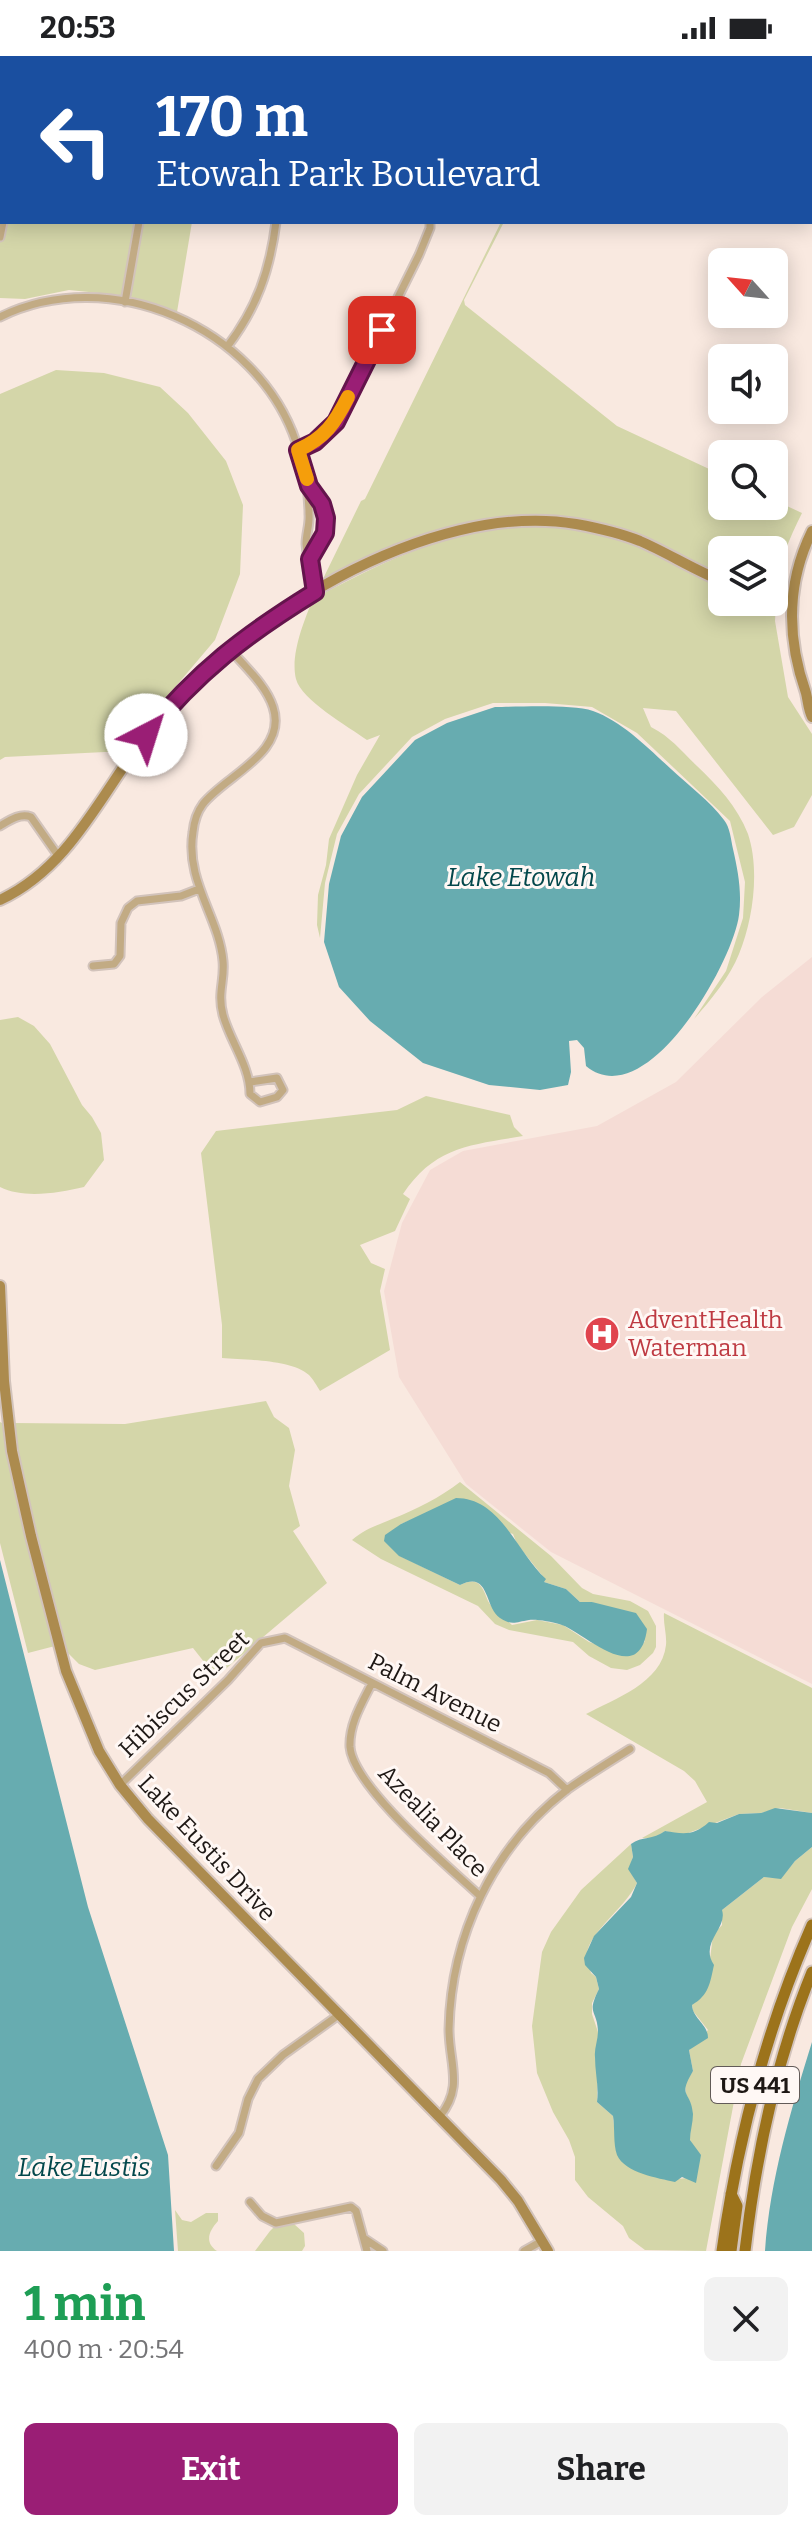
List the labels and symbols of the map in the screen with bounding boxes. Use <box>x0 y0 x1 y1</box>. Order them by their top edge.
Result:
north arrow <box>708 248 788 328</box>
pin <box>348 296 416 364</box>
position arrow <box>104 693 188 777</box>
water label: Lake Etowah <box>447 862 595 893</box>
place label: AdventHealth Waterman <box>628 1306 783 1362</box>
hospital icon: AdventHealth Waterman <box>583 1315 621 1353</box>
street label: Hibiscus Street <box>113 1625 255 1763</box>
street label: Palm Avenue <box>364 1647 506 1739</box>
street label: Azealia Place <box>373 1759 493 1883</box>
street label: Lake Eustis Drive <box>132 1769 282 1927</box>
road number: US 441 <box>711 2067 799 2103</box>
water label: Lake Eustis <box>18 2152 150 2183</box>

